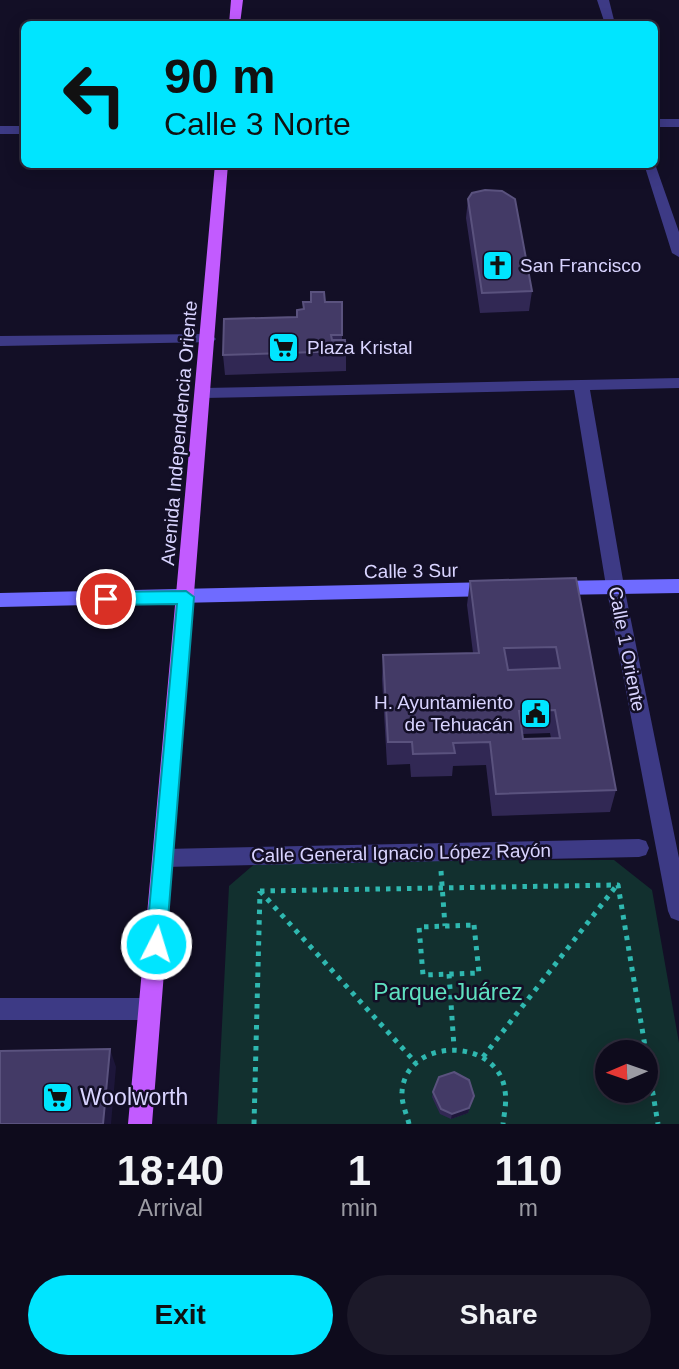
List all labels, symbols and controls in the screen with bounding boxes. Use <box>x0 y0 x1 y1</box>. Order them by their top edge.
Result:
icon: left <box>49 49 140 140</box>
text: 90 m <box>164 49 276 103</box>
text: Calle 3 Norte <box>164 106 351 142</box>
church icon: San Francisco <box>480 248 514 282</box>
place label: San Francisco <box>520 255 641 276</box>
street label: Avenida Independencia Oriente <box>157 300 201 566</box>
supermarket icon: Plaza Kristal <box>267 330 301 364</box>
place label: Plaza Kristal <box>307 337 413 358</box>
street label: Calle 3 Sur <box>364 560 459 582</box>
pin <box>76 569 136 629</box>
icon: arrive <box>87 580 125 618</box>
street label: Calle 1 Oriente <box>605 585 649 713</box>
place label: H. Ayuntamiento de Tehuacán <box>374 692 513 735</box>
public building icon: H. Ayuntamiento de Tehuacán <box>519 696 553 730</box>
street label: Calle General Ignacio López Rayón <box>251 840 551 866</box>
position arrow <box>119 907 193 981</box>
park label: Parque Juárez <box>373 979 523 1005</box>
north arrow <box>595 1040 658 1102</box>
map controls <box>595 1040 658 1103</box>
supermarket icon: Woolworth <box>40 1080 74 1114</box>
place label: Woolworth <box>80 1084 188 1110</box>
text: 18:40 <box>117 1147 224 1194</box>
text: 1 <box>348 1147 371 1194</box>
text: 110 <box>495 1147 562 1194</box>
text: Arrival <box>138 1195 203 1221</box>
text: min <box>341 1195 378 1221</box>
text: m <box>519 1195 538 1221</box>
button: Exit <box>28 1275 333 1355</box>
button: Share <box>347 1275 651 1355</box>

